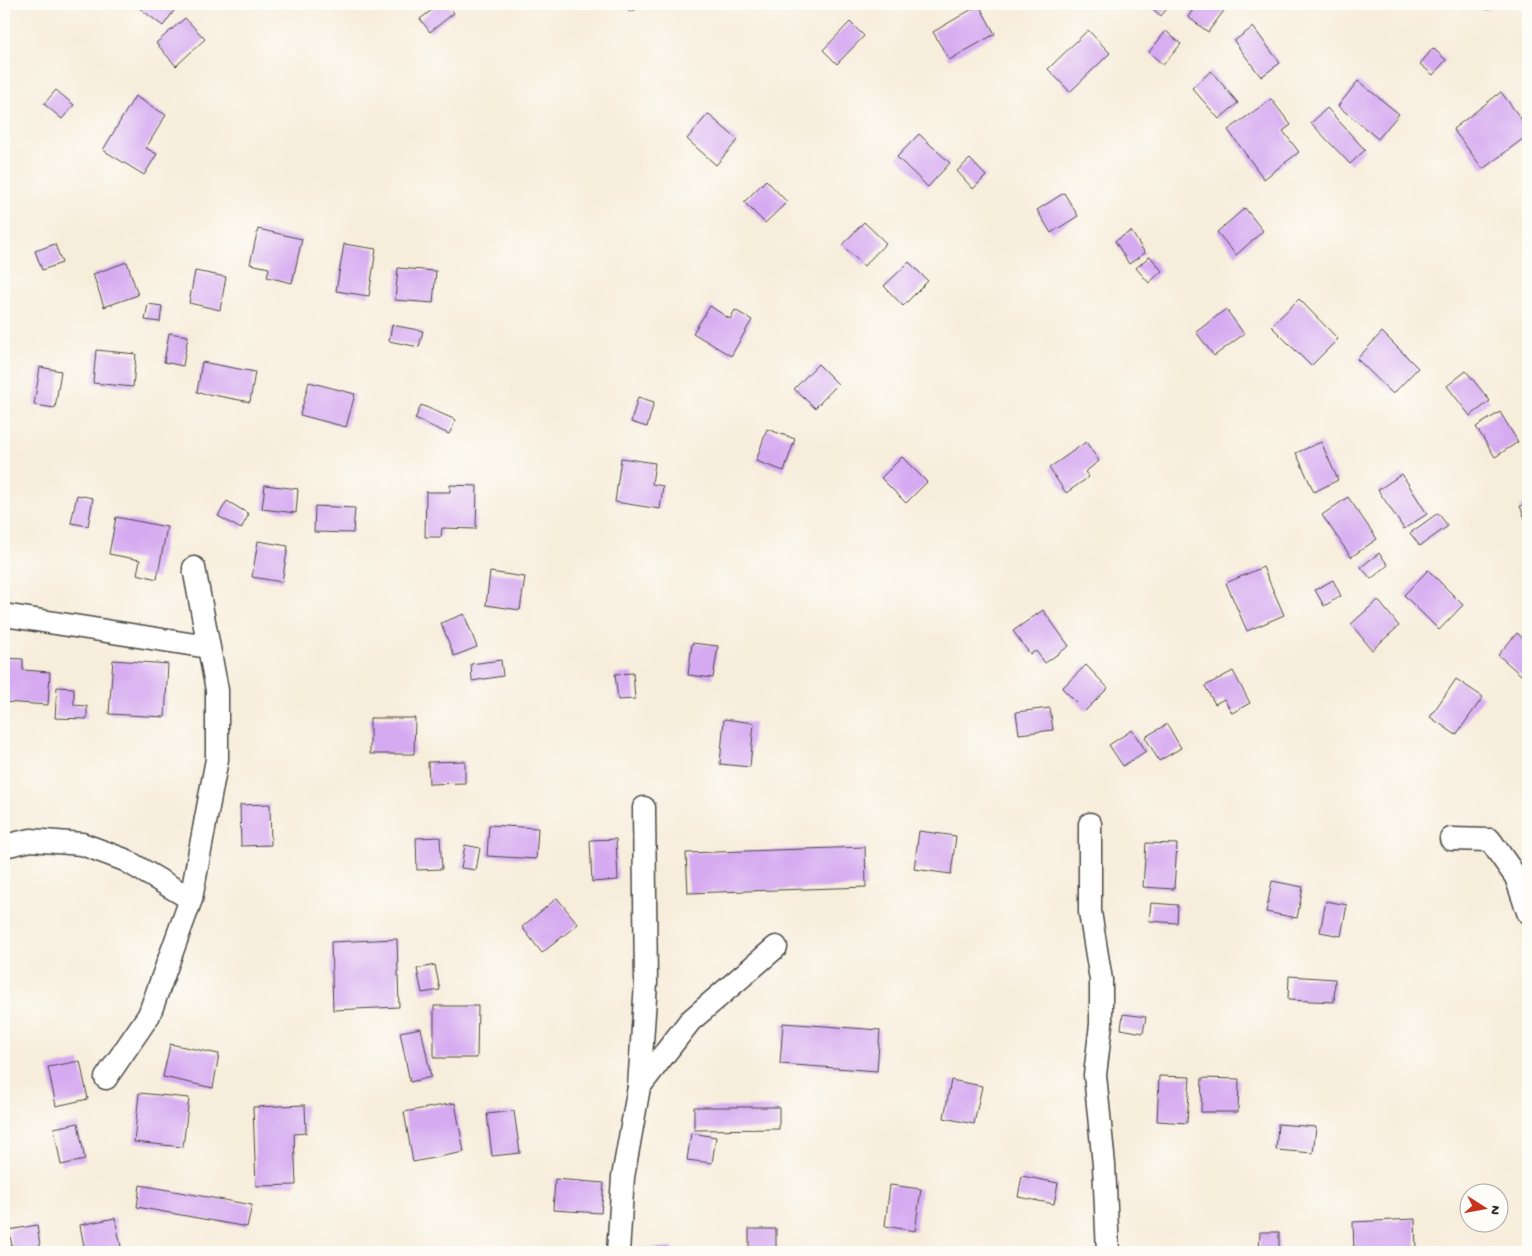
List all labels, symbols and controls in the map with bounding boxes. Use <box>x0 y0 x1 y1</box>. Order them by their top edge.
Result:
north arrow <box>1460 1184 1510 1234</box>
text: N <box>1485 1204 1504 1216</box>

